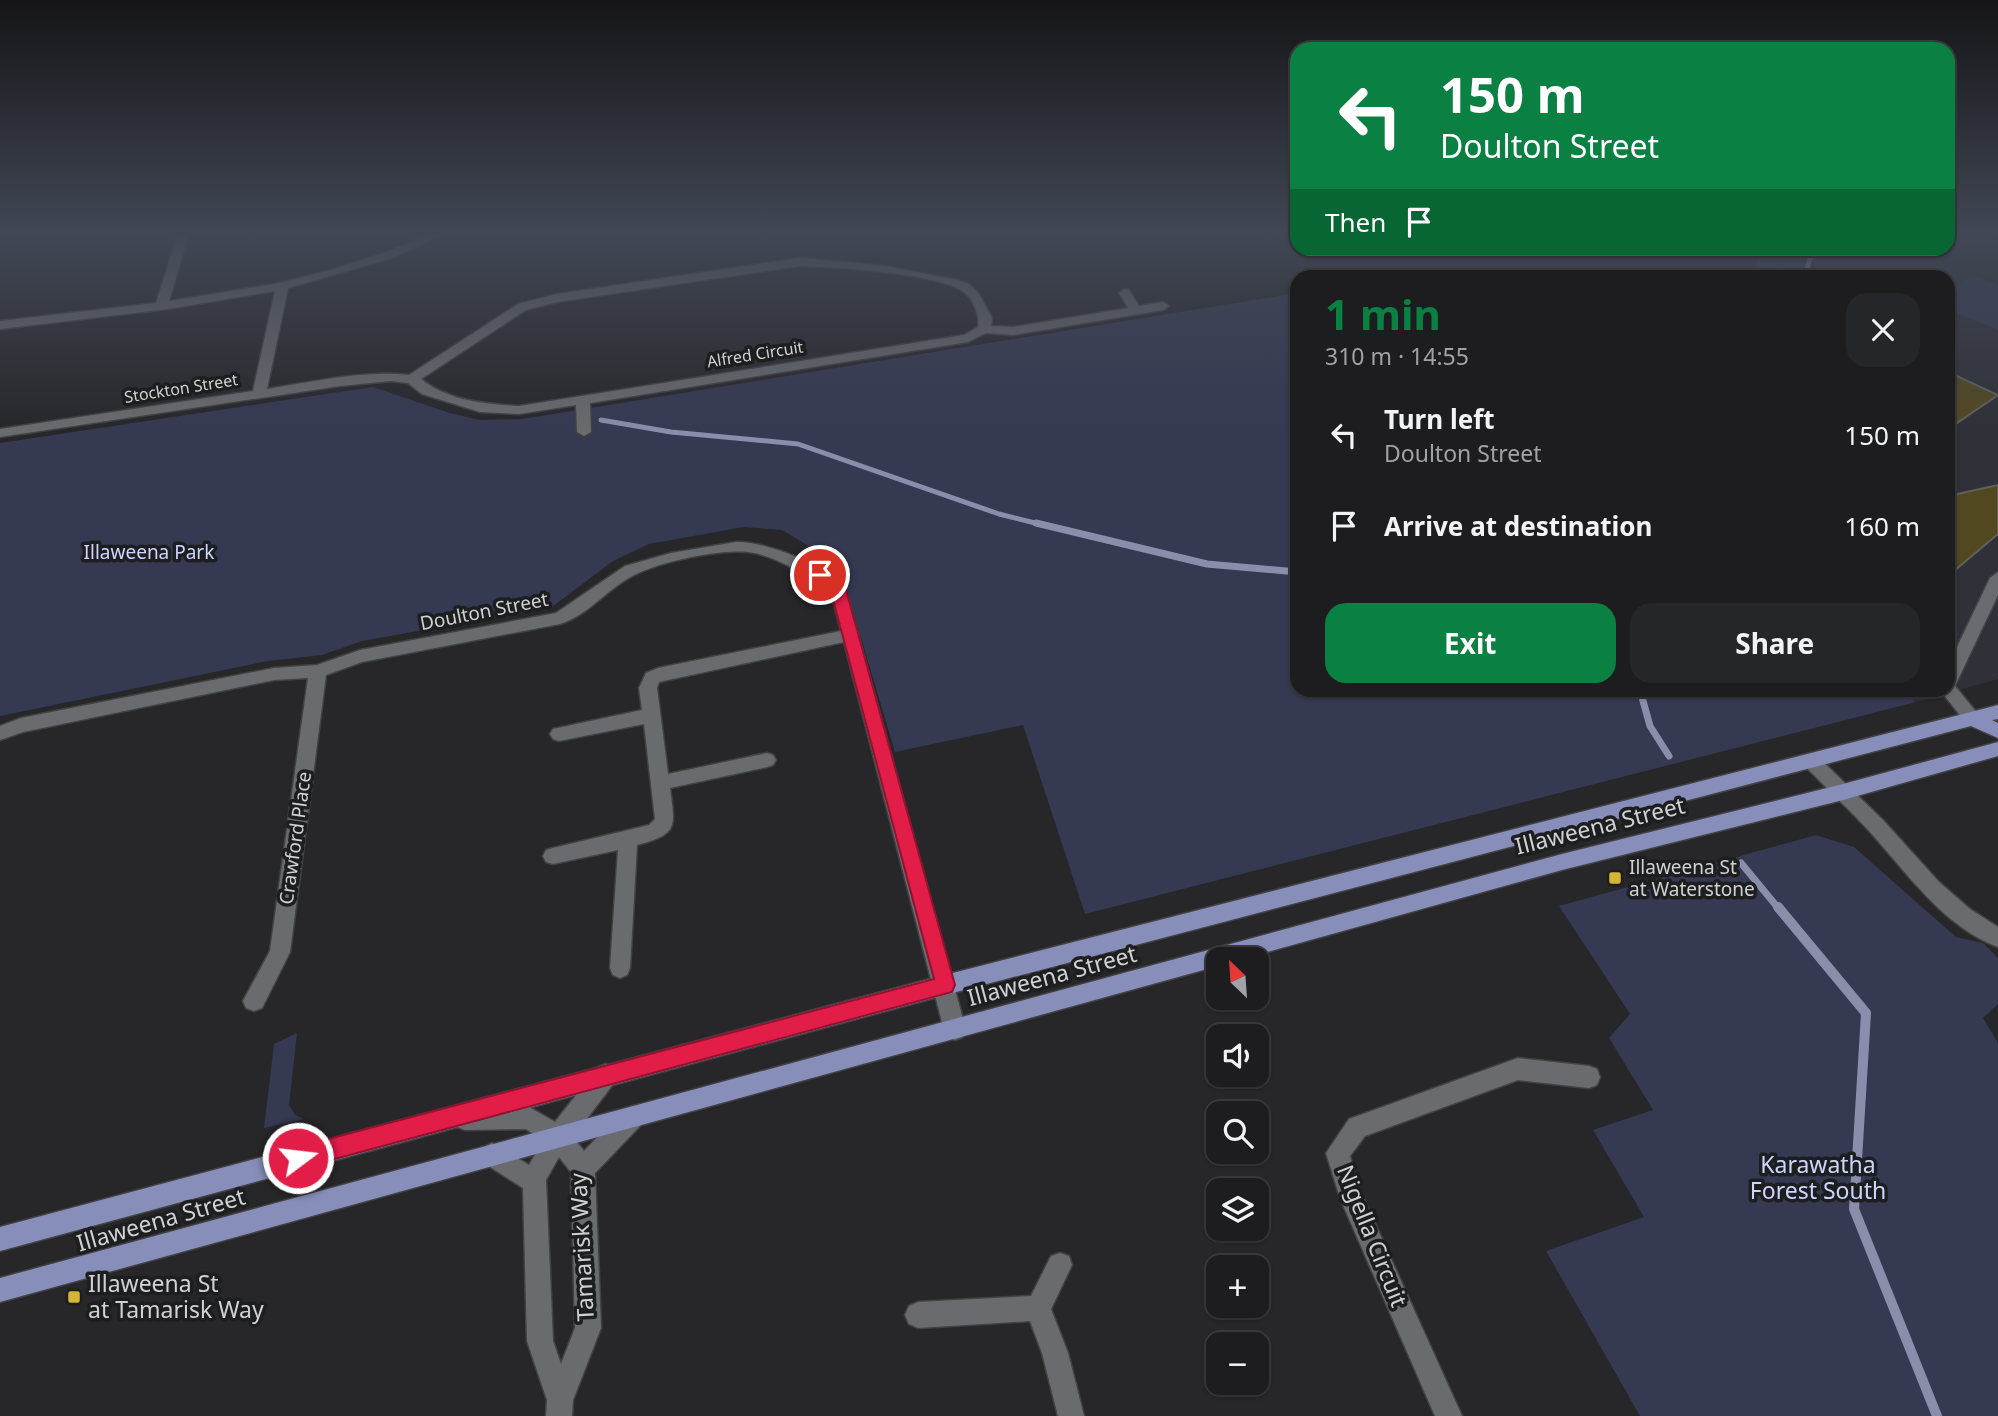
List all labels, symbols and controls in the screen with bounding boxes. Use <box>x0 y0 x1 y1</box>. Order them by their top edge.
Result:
text: 150 m <box>1440 61 1585 127</box>
icon: left <box>1325 70 1416 161</box>
text: Doulton Street <box>1440 124 1659 167</box>
icon: arrive <box>1400 203 1438 241</box>
text: Then <box>1325 204 1386 240</box>
text: 1 min <box>1325 285 1441 342</box>
button: close <box>1846 293 1920 367</box>
street label: Alfred Circuit <box>705 336 805 372</box>
text: 310 m · 14:55 <box>1325 340 1469 372</box>
street label: Stockton Street <box>123 368 240 408</box>
text: Turn left <box>1384 401 1495 437</box>
icon: left <box>1325 416 1363 454</box>
text: 150 m <box>1844 417 1920 453</box>
text: Doulton Street <box>1384 437 1541 469</box>
icon: arrive <box>1325 507 1363 545</box>
text: Arrive at destination <box>1384 508 1653 544</box>
text: 160 m <box>1844 508 1920 544</box>
park label: Illaweena Park <box>84 539 214 565</box>
pin <box>790 545 850 605</box>
icon: arrive <box>801 556 839 594</box>
street label: Doulton Street <box>418 586 550 636</box>
button: Exit <box>1325 603 1616 683</box>
button: Share <box>1630 603 1920 683</box>
street label: Crawford Place <box>273 770 317 906</box>
street label: Illaweena Street <box>1512 788 1688 862</box>
place label: Illaweena St at Waterstone <box>1629 854 1755 902</box>
marker: Illaweena St at Waterstone <box>1607 870 1623 886</box>
street label: Illaweena Street <box>964 937 1140 1013</box>
north arrow <box>1206 947 1269 1010</box>
map controls <box>1206 947 1269 1395</box>
button: sound <box>1206 1024 1269 1087</box>
button: search <box>1206 1101 1269 1164</box>
position arrow <box>261 1121 335 1195</box>
park label: Karawatha Forest South <box>1750 1148 1886 1206</box>
street label: Nigella Circuit <box>1330 1160 1416 1311</box>
street label: Tamarisk Way <box>561 1172 601 1322</box>
button: layers <box>1206 1178 1269 1241</box>
street label: Illaweena Street <box>73 1180 249 1258</box>
button: + <box>1206 1255 1269 1318</box>
place label: Illaweena St at Tamarisk Way <box>88 1267 264 1325</box>
marker: Illaweena St at Tamarisk Way <box>66 1289 82 1305</box>
button: − <box>1206 1332 1269 1395</box>

